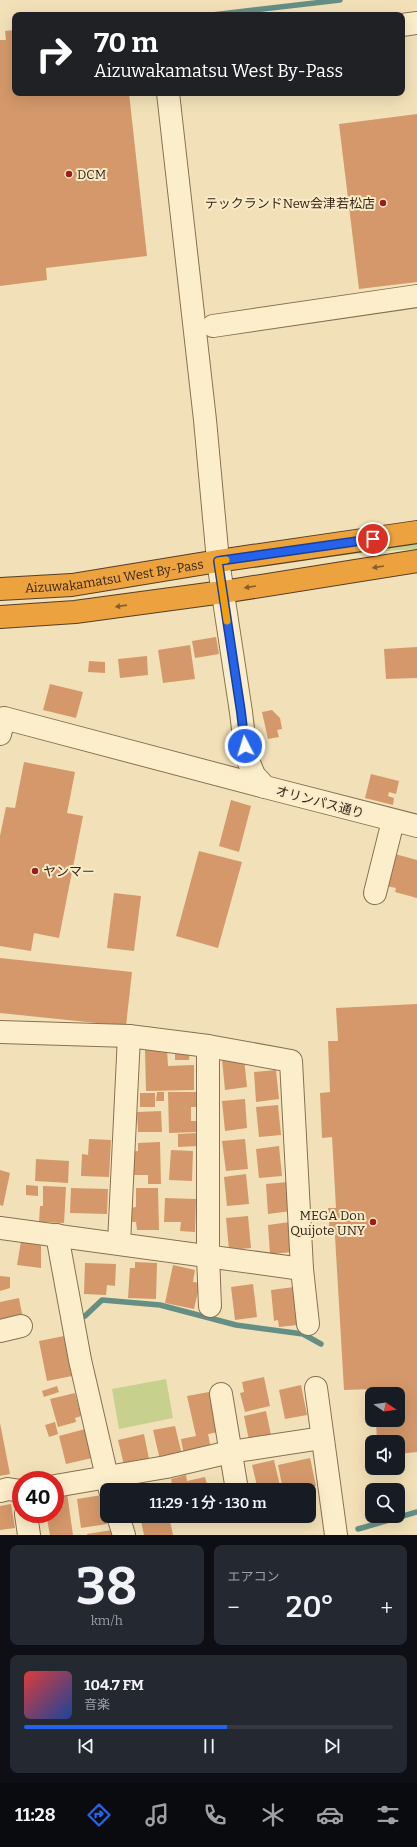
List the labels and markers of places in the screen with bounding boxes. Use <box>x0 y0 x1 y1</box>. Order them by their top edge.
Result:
place label: DCM <box>77 167 106 182</box>
marker: DCM <box>64 169 74 179</box>
place label: テックランドNew会津若松店 <box>205 196 375 211</box>
marker: テックランドNew会津若松店 <box>378 198 388 208</box>
pin <box>356 522 390 556</box>
place label: ヤンマー <box>43 864 95 879</box>
marker: ヤンマー <box>30 866 40 876</box>
place label: MEGA Don Quijote UNY <box>290 1208 366 1238</box>
marker: MEGA Don Quijote UNY <box>368 1217 378 1227</box>

